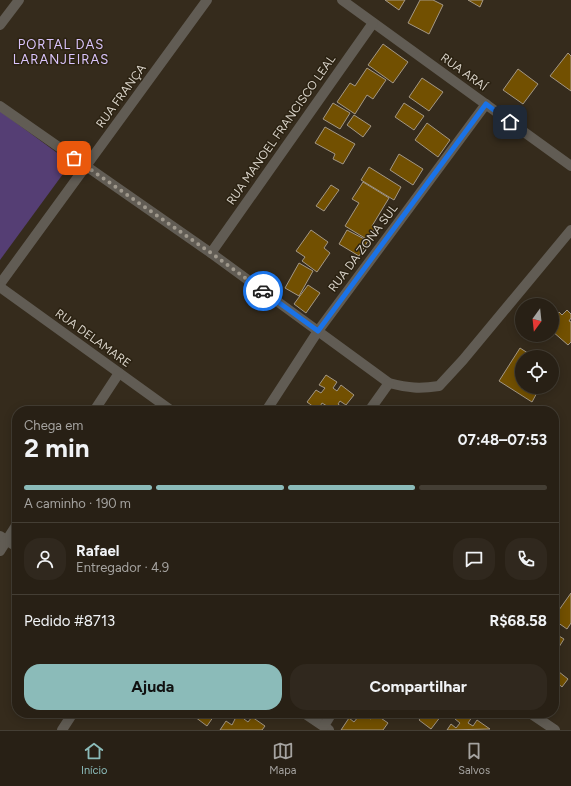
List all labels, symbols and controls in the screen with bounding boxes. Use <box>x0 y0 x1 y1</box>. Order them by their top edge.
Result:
district label: PORTAL DAS LARANJEIRAS <box>13 37 109 67</box>
street label: RUA ARAÍ <box>438 50 491 94</box>
street label: RUA MANOEL FRANCISCO LEAL <box>224 52 339 208</box>
street label: RUA FRANÇA <box>93 61 149 131</box>
pin <box>493 105 527 139</box>
icon: home <box>499 111 521 133</box>
pin <box>57 141 91 175</box>
icon: bag <box>63 147 85 169</box>
street label: RUA DA ZONA SUL <box>326 201 401 295</box>
courier <box>243 271 283 311</box>
icon: car <box>252 280 274 302</box>
north arrow <box>515 298 559 342</box>
map controls <box>515 298 559 394</box>
street label: RUA DELAMARE <box>53 306 133 370</box>
button: locate <box>515 350 559 394</box>
text: Chega em <box>24 418 83 433</box>
text: 07:48–07:53 <box>458 431 547 449</box>
text: 2 min <box>24 432 90 464</box>
text: A caminho · 190 m <box>24 496 131 511</box>
button: person <box>24 538 66 580</box>
button: chat <box>453 538 495 580</box>
button: phone <box>505 538 547 580</box>
text: Rafael <box>76 542 119 560</box>
text: Entregador · 4.9 <box>76 560 169 575</box>
text: Pedido #8713 <box>24 612 115 630</box>
text: R$68.58 <box>490 612 547 630</box>
button: Ajuda <box>24 664 282 710</box>
button: Compartilhar <box>290 664 547 710</box>
tab: Início <box>81 740 107 777</box>
tab: Mapa <box>269 740 296 777</box>
tab: Salvos <box>458 740 490 777</box>

